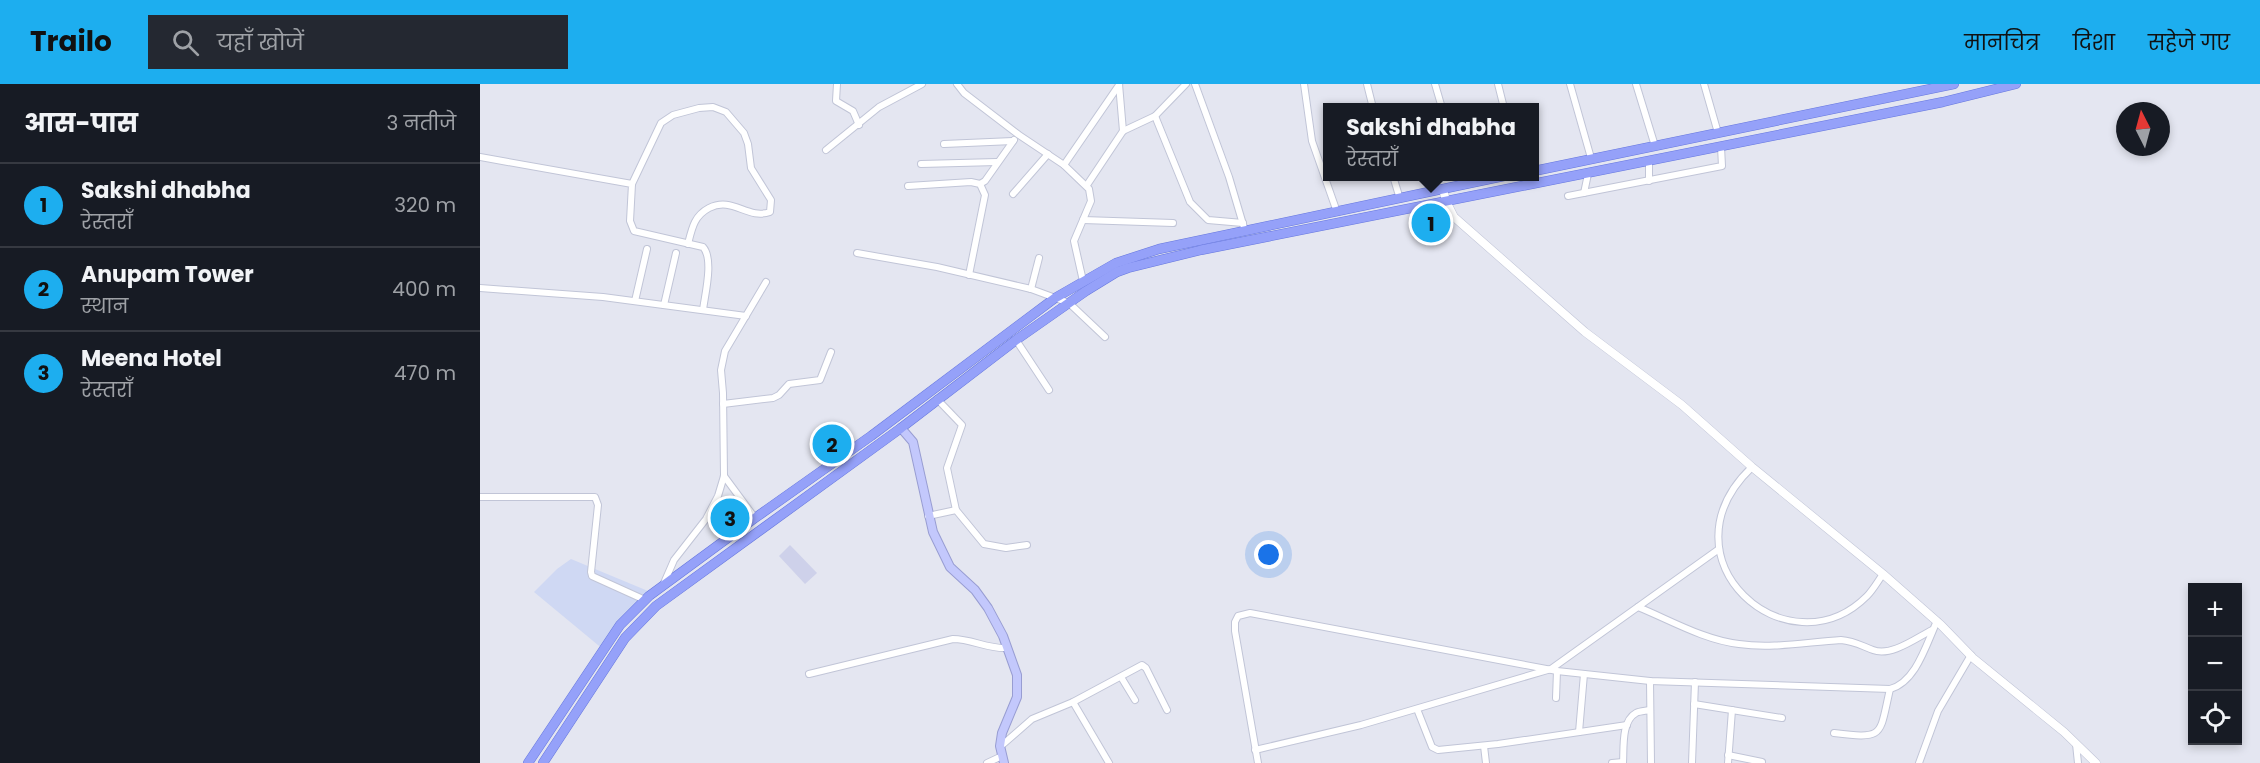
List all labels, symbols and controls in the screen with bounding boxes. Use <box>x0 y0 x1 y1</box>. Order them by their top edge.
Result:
search box <box>148 15 568 69</box>
text: Trailo <box>30 22 112 61</box>
icon: search <box>169 26 202 59</box>
text: यहाँ खोजें <box>217 27 304 58</box>
text: मानचित्र <box>1964 28 2040 57</box>
text: दिशा <box>2073 28 2115 57</box>
text: सहेजे गए <box>2148 28 2230 57</box>
north arrow <box>2116 102 2170 156</box>
popup <box>1323 103 1539 181</box>
text: आस-पास <box>24 105 138 141</box>
text: 3 नतीजे <box>387 109 456 137</box>
text: Sakshi dhabha <box>1346 112 1516 143</box>
text: रेस्तराँ <box>1346 145 1398 173</box>
text: Sakshi dhabha <box>81 175 251 206</box>
text: 1 <box>40 191 47 219</box>
text: 320 m <box>394 191 456 219</box>
pin: 1 <box>1412 200 1450 246</box>
text: रेस्तराँ <box>81 208 133 236</box>
text: Anupam Tower <box>81 259 254 290</box>
text: 2 <box>38 275 49 303</box>
text: 400 m <box>392 275 456 303</box>
text: स्थान <box>81 292 128 320</box>
text: Meena Hotel <box>81 343 222 374</box>
text: 3 <box>37 359 50 387</box>
text: 470 m <box>394 359 456 387</box>
text: रेस्तराँ <box>81 376 133 404</box>
pin: 2 <box>812 422 852 466</box>
pin: 3 <box>710 496 750 540</box>
your location <box>1254 540 1283 569</box>
map controls <box>2188 583 2242 745</box>
button: + <box>2188 583 2242 637</box>
button: − <box>2188 637 2242 691</box>
button: locate <box>2188 691 2242 745</box>

